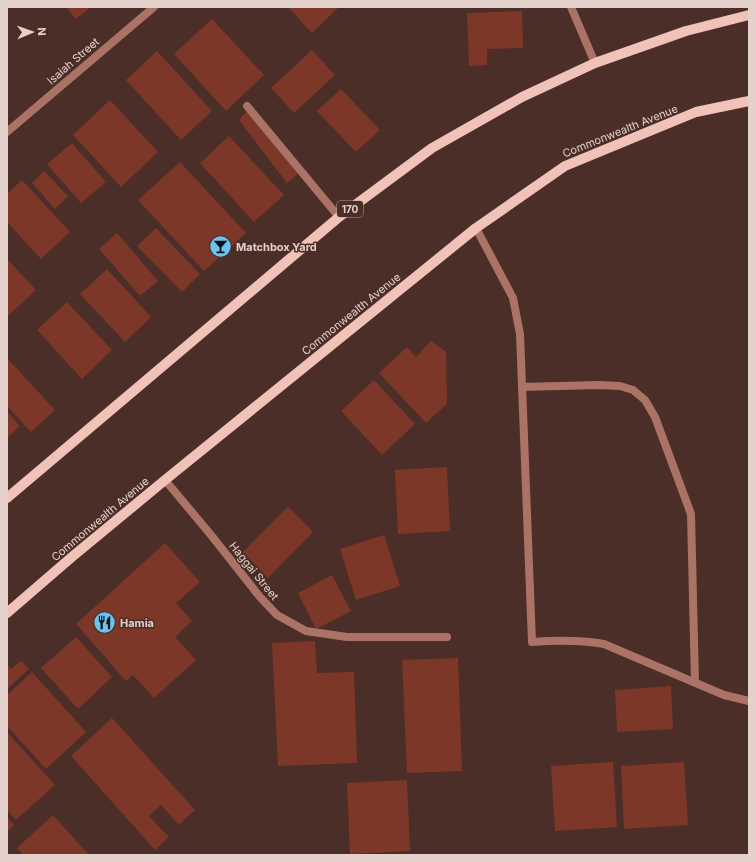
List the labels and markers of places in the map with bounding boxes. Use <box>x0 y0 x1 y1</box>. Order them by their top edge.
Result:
bar icon: Matchbox Yard <box>207 234 233 260</box>
place label: Matchbox Yard <box>236 240 317 254</box>
restaurant icon: Hamia <box>91 610 117 636</box>
place label: Hamia <box>120 616 154 630</box>

